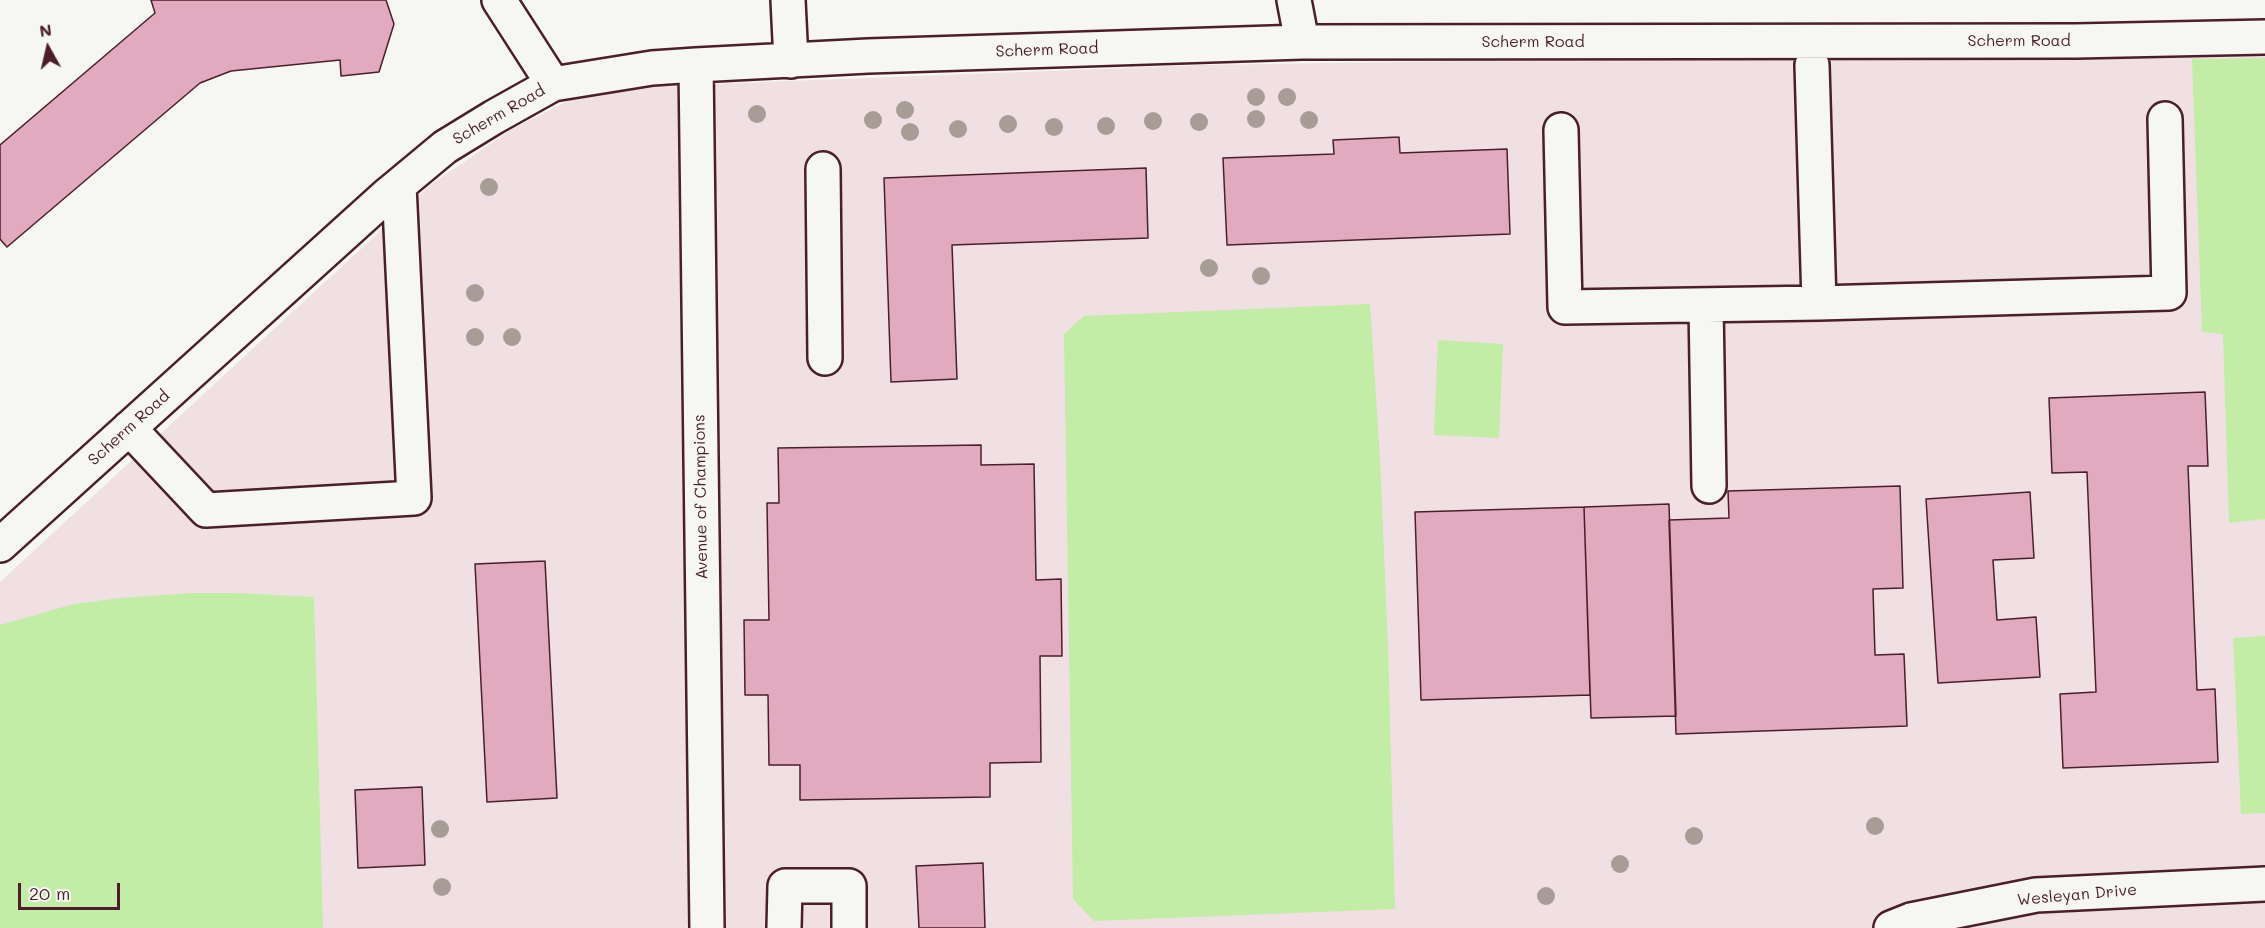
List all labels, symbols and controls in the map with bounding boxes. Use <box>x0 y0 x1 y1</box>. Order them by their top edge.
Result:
north arrow <box>18 18 78 78</box>
text: N <box>38 18 53 41</box>
street label: Scherm Road <box>1967 31 2071 51</box>
street label: Scherm Road <box>1481 32 1585 52</box>
street label: Scherm Road <box>995 39 1099 61</box>
street label: Scherm Road <box>450 81 548 149</box>
street label: Scherm Road <box>84 386 174 470</box>
street label: Avenue of Champions <box>690 414 712 580</box>
scale bar <box>21 871 123 909</box>
street label: Wesleyan Drive <box>2016 880 2138 910</box>
text: 20 m <box>29 881 70 905</box>

